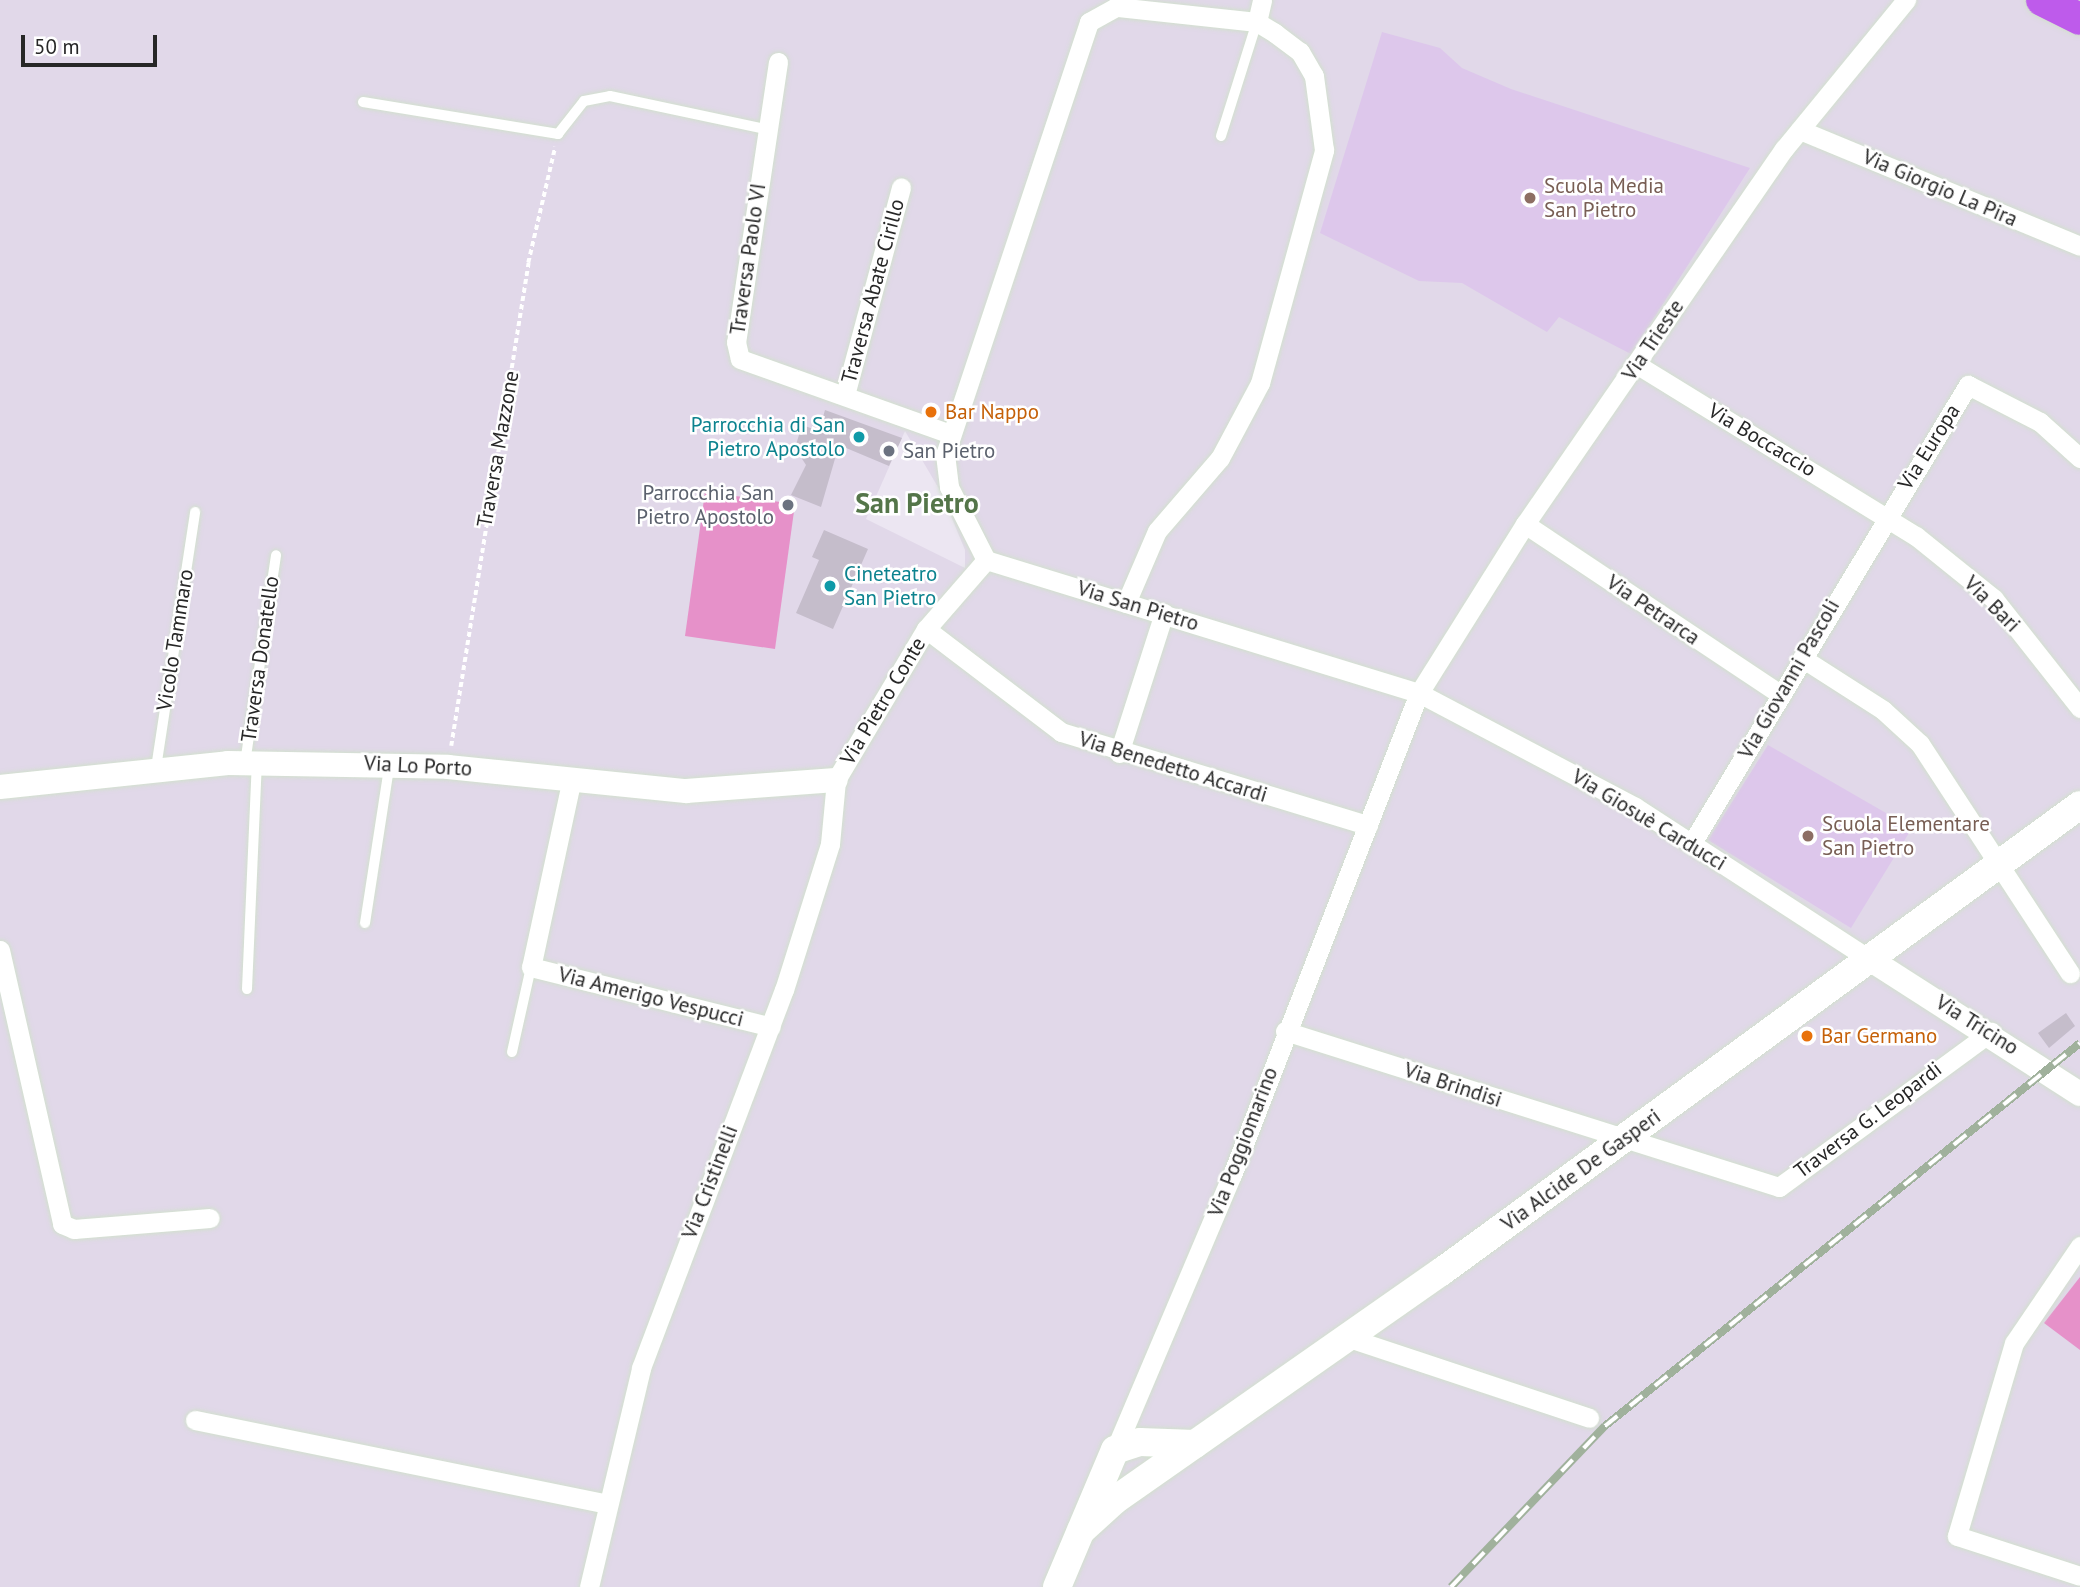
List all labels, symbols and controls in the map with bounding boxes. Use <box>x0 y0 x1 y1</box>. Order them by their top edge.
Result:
scale bar <box>24 21 161 65</box>
text: 50 m <box>34 33 80 60</box>
street label: Via Giorgio La Pira <box>1859 144 2021 232</box>
place label: Scuola Media San Pietro <box>1544 173 1664 223</box>
street label: Traversa Paolo VI <box>725 181 771 337</box>
marker: Scuola Media San Pietro <box>1522 190 1538 206</box>
street label: Traversa Abate Cirillo <box>836 196 910 386</box>
street label: Via Trieste <box>1617 294 1689 386</box>
street label: Traversa Mazzone <box>472 369 524 529</box>
street label: Via Boccaccio <box>1704 398 1820 482</box>
place label: Bar Nappo <box>945 399 1039 425</box>
street label: Via Europa <box>1893 399 1965 495</box>
marker: Bar Nappo <box>923 404 939 420</box>
place label: Parrocchia di San Pietro Apostolo <box>691 412 845 462</box>
marker: Parrocchia di San Pietro Apostolo <box>851 429 867 445</box>
place label: San Pietro <box>903 438 995 464</box>
marker: San Pietro <box>881 443 897 459</box>
place label: Parrocchia San Pietro Apostolo <box>636 480 774 530</box>
district label: San Pietro <box>855 486 979 520</box>
marker: Parrocchia San Pietro Apostolo <box>780 497 796 513</box>
place label: Cineteatro San Pietro <box>844 561 937 611</box>
street label: Vicolo Tammaro <box>151 567 199 713</box>
street label: Via Petrarca <box>1602 570 1704 650</box>
street label: Via Bari <box>1959 571 2025 637</box>
street label: Traversa Donatello <box>236 574 284 744</box>
street label: Via San Pietro <box>1074 576 1202 636</box>
marker: Cineteatro San Pietro <box>822 578 838 594</box>
street label: Via Giovanni Pascoli <box>1733 595 1845 763</box>
street label: Via Pietro Conte <box>835 633 931 769</box>
street label: Via Benedetto Accardi <box>1075 726 1271 808</box>
street label: Via Lo Porto <box>363 751 473 781</box>
street label: Via Giosuè Carducci <box>1567 764 1731 876</box>
place label: Scuola Elementare San Pietro <box>1822 811 1990 861</box>
marker: Scuola Elementare San Pietro <box>1800 828 1816 844</box>
street label: Via Amerigo Vespucci <box>555 962 747 1032</box>
street label: Via Tricino <box>1931 990 2023 1060</box>
place label: Bar Germano <box>1821 1023 1937 1049</box>
marker: Bar Germano <box>1799 1028 1815 1044</box>
street label: Traversa G. Leopardi <box>1789 1056 1947 1184</box>
street label: Via Brindisi <box>1401 1057 1505 1113</box>
street label: Via Poggiomarino <box>1203 1064 1283 1220</box>
street label: Via Alcide De Gasperi <box>1496 1104 1666 1236</box>
street label: Via Cristinelli <box>677 1122 743 1242</box>

